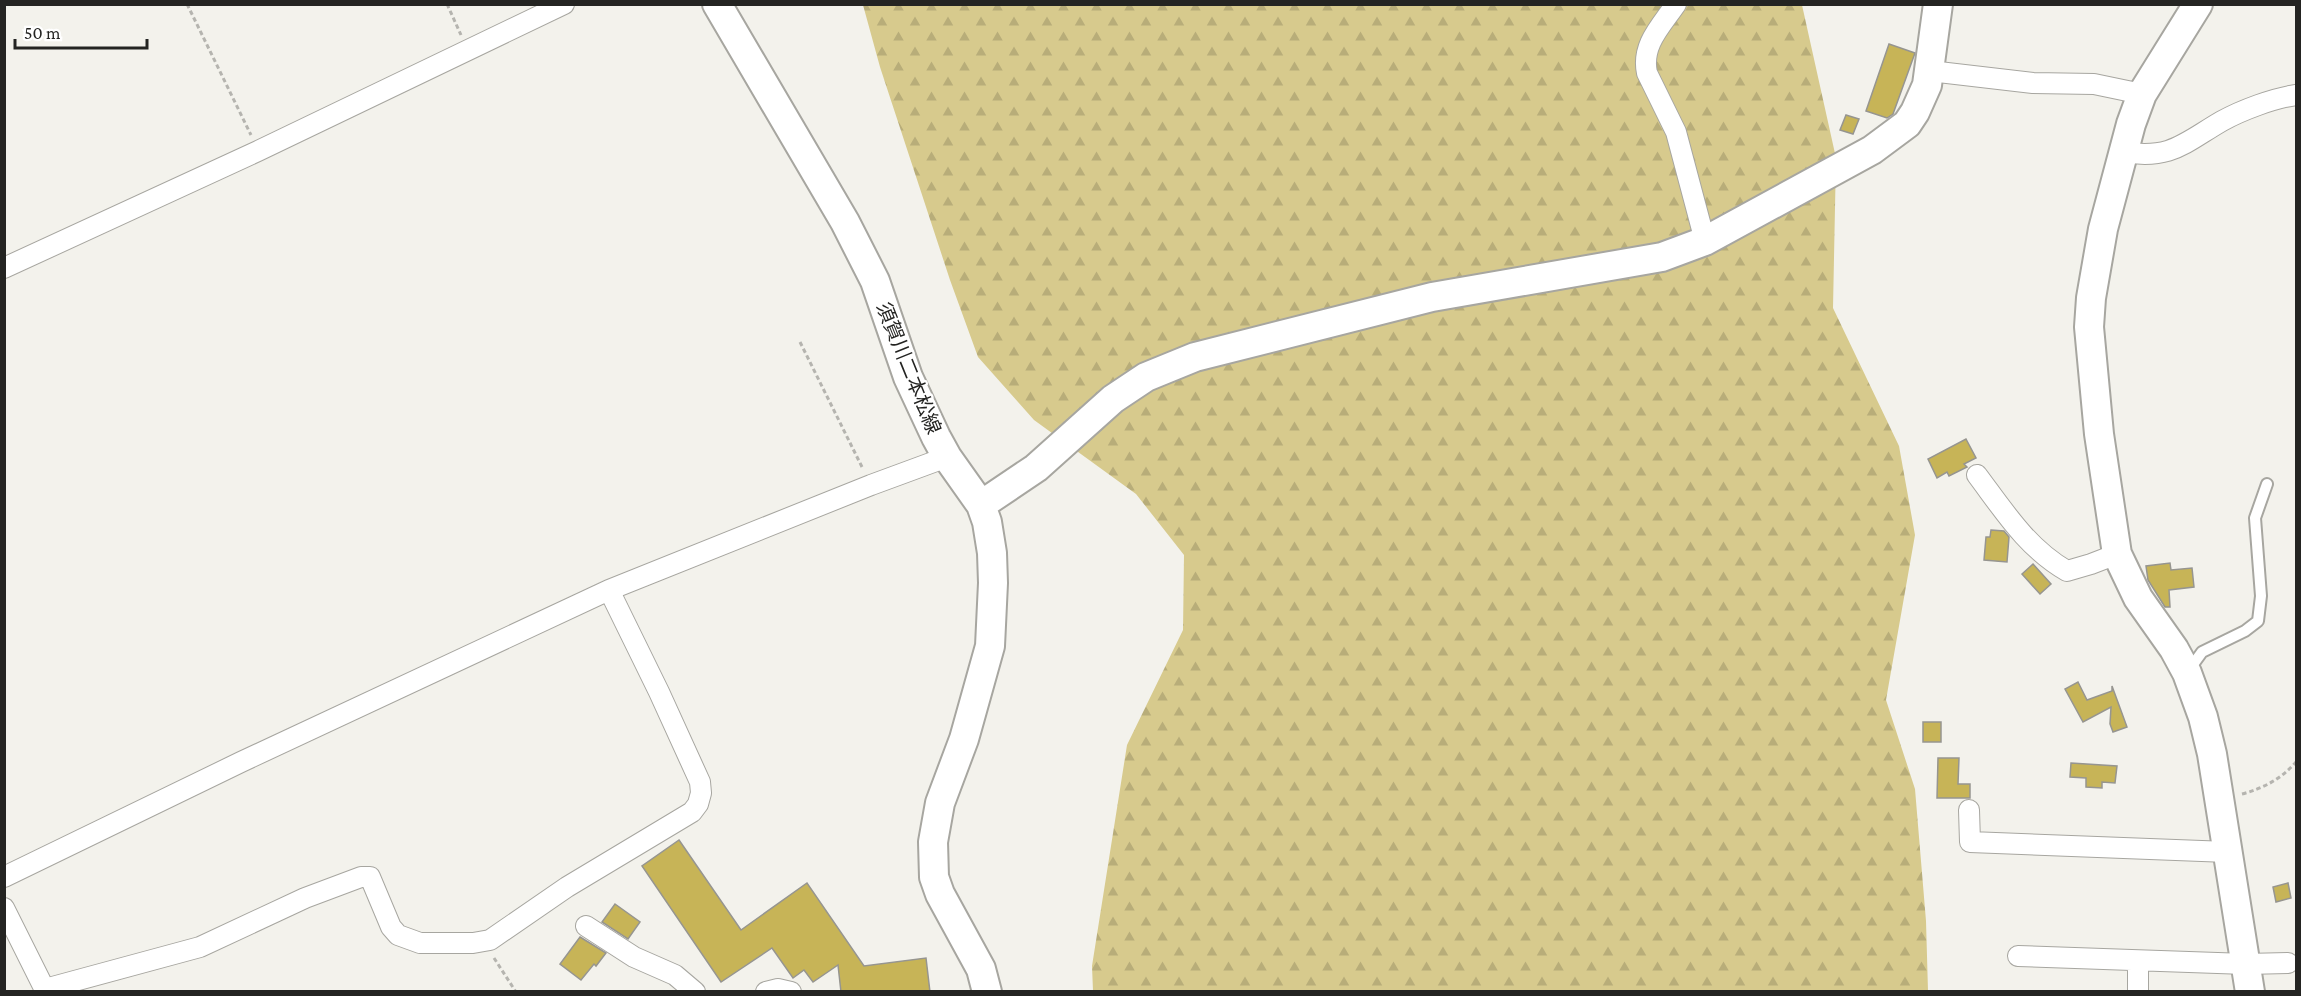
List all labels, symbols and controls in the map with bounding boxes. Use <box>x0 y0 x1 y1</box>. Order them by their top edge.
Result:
scale bar <box>15 12 147 50</box>
text: 50 m <box>24 23 61 43</box>
street label: 須賀川二本松線 <box>873 299 945 437</box>

